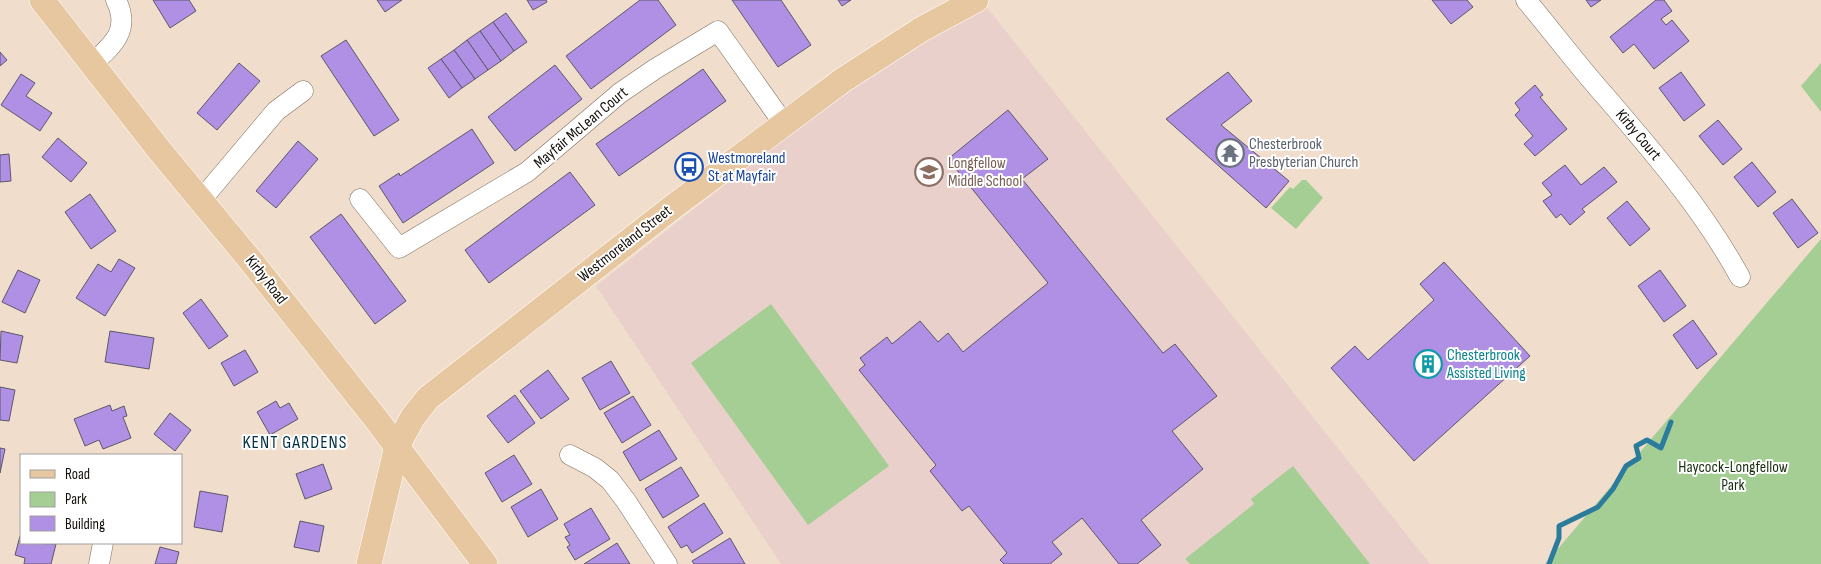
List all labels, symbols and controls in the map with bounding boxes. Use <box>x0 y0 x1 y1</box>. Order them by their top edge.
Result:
street label: Mayfair McLean Court <box>530 83 632 173</box>
street label: Kirby Court <box>1611 106 1665 164</box>
place label: Chesterbrook Presbyterian Church <box>1249 135 1358 172</box>
temple icon: Chesterbrook Presbyterian Church <box>1215 138 1245 168</box>
place label: Westmoreland St at Mayfair <box>708 149 786 186</box>
bus stop icon: Westmoreland St at Mayfair <box>674 152 704 182</box>
place label: Longfellow Middle School <box>948 154 1022 191</box>
school or university icon: Longfellow Middle School <box>914 157 944 187</box>
street label: Westmoreland Street <box>574 201 676 287</box>
street label: Kirby Road <box>241 252 291 308</box>
place label: Chesterbrook Assisted Living <box>1446 346 1526 383</box>
building icon: Chesterbrook Assisted Living <box>1413 349 1443 379</box>
district label: KENT GARDENS <box>242 432 348 453</box>
legend <box>20 454 182 544</box>
park label: Haycock-Longfellow Park <box>1678 458 1788 495</box>
text: Road <box>65 465 90 484</box>
text: Park <box>65 490 87 509</box>
text: Building <box>65 515 105 534</box>

